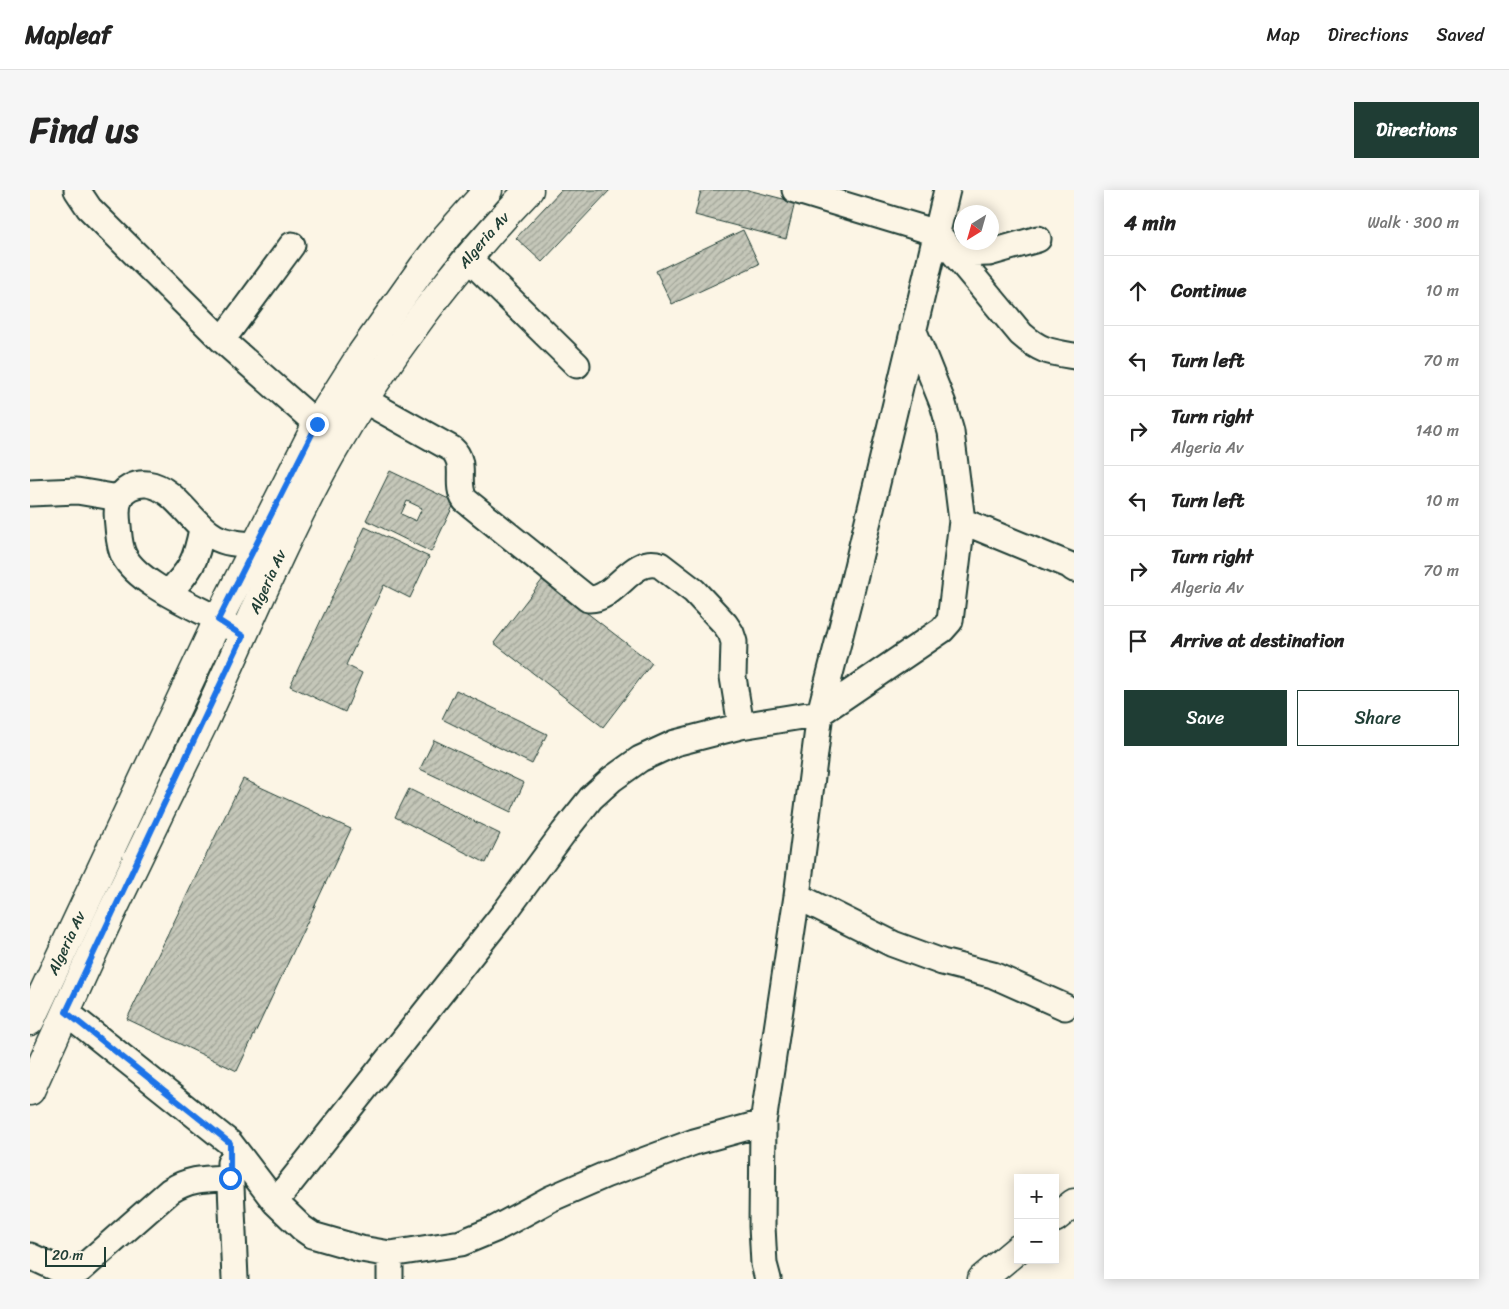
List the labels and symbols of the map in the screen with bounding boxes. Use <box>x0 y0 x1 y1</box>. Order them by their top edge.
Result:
street label: Algeria Av <box>451 205 516 275</box>
north arrow <box>954 205 999 250</box>
route end <box>306 413 329 436</box>
street label: Algeria Av <box>241 544 294 619</box>
street label: Algeria Av <box>40 906 93 980</box>
route start <box>219 1167 242 1190</box>
scale bar <box>45 1244 106 1267</box>

